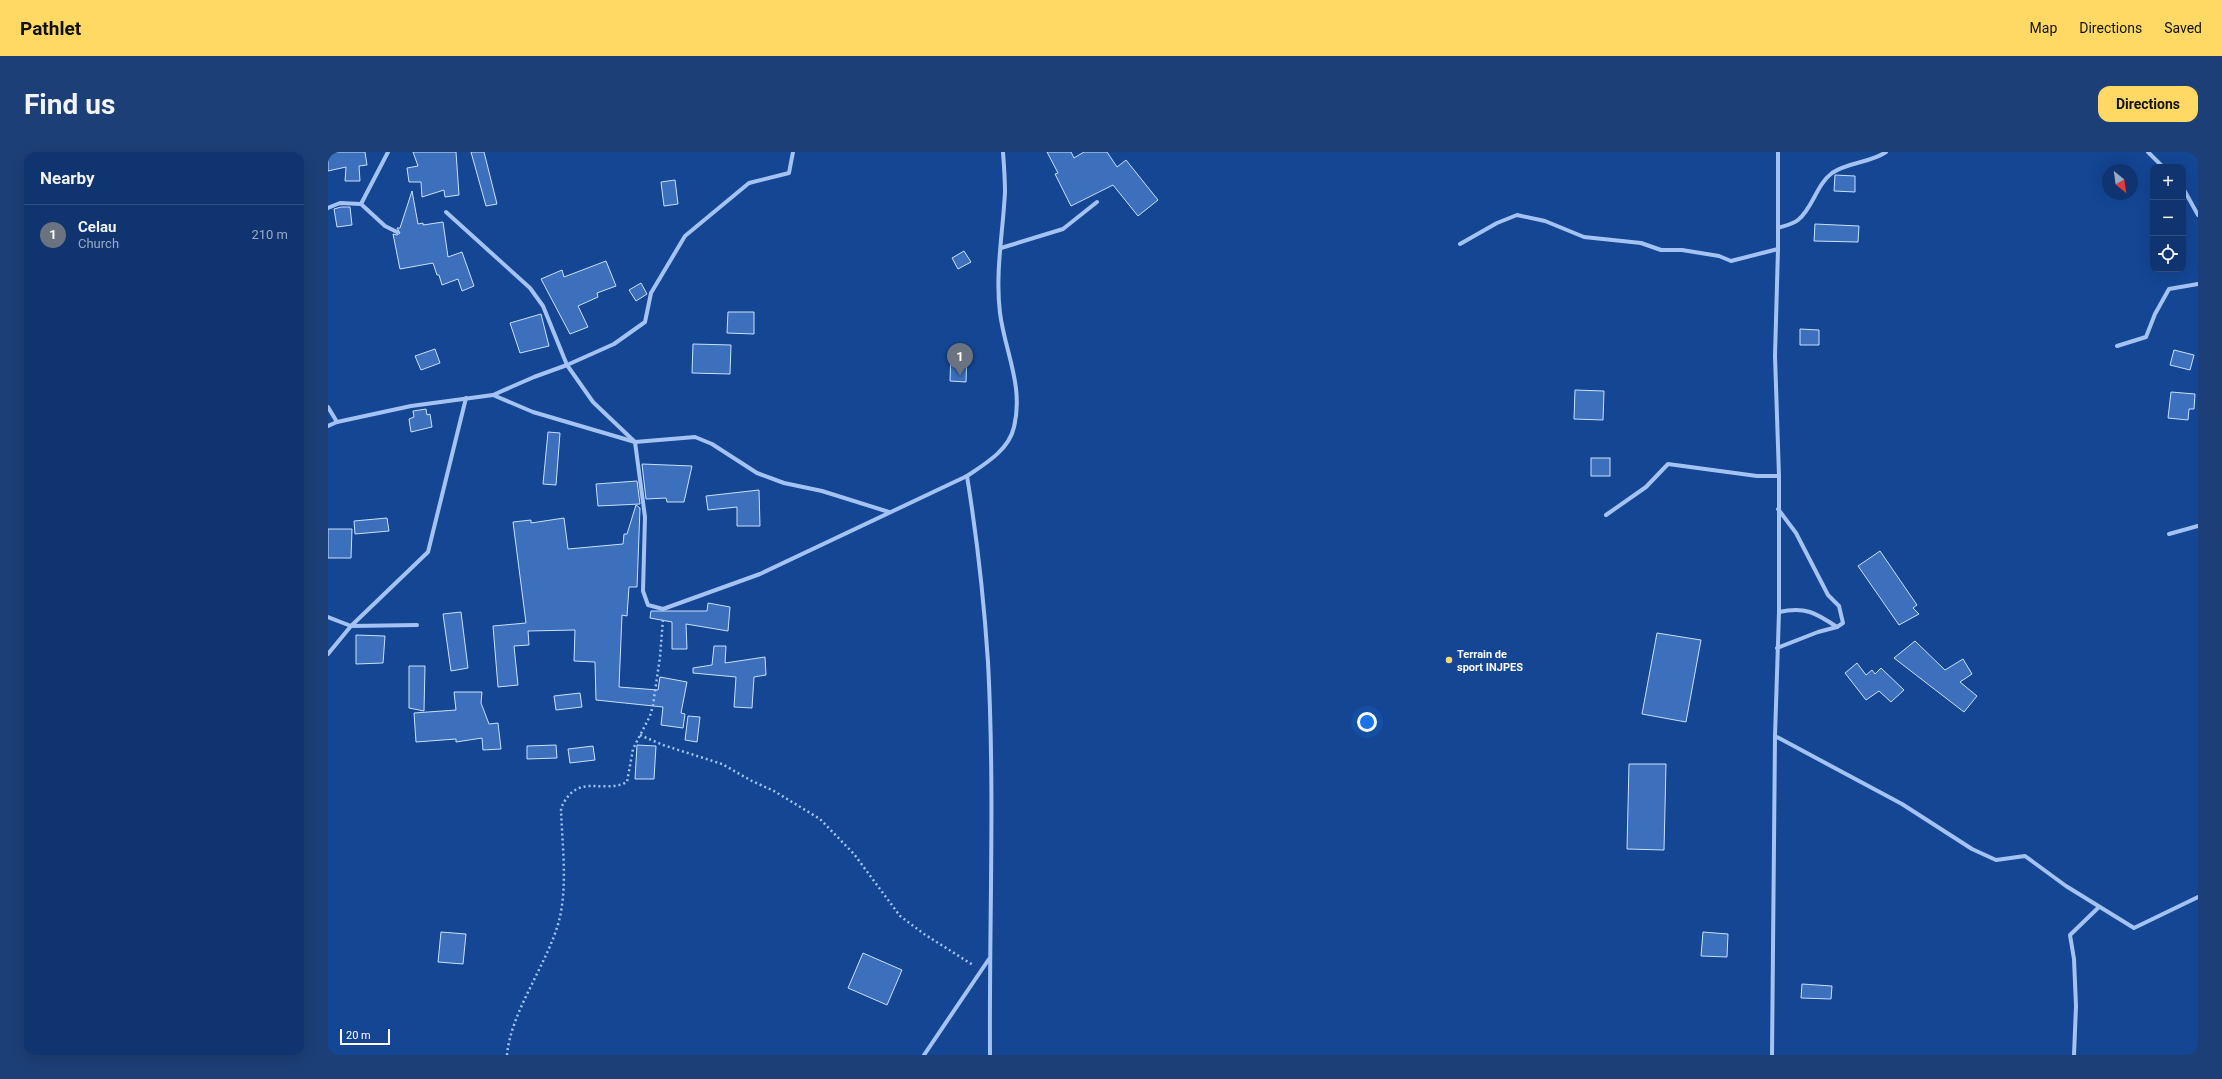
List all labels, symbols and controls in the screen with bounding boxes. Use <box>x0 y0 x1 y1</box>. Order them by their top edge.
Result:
text: Pathlet <box>20 17 81 40</box>
text: Map <box>2030 20 2057 36</box>
text: Directions <box>2079 20 2142 36</box>
text: Saved <box>2164 20 2202 36</box>
button: Directions <box>2098 86 2198 122</box>
text: Find us <box>24 88 115 121</box>
north arrow <box>2102 164 2138 200</box>
map controls <box>2150 164 2186 272</box>
button: + <box>2150 164 2186 200</box>
text: Nearby <box>40 168 95 188</box>
button: − <box>2150 200 2186 236</box>
text: Celau <box>78 218 116 236</box>
text: 1 <box>49 227 57 242</box>
text: 210 m <box>251 227 288 242</box>
text: Church <box>78 236 119 251</box>
button: locate <box>2150 236 2186 272</box>
pin: 1 <box>947 343 973 376</box>
place label: Terrain de sport INJPES <box>1457 648 1523 674</box>
marker: Terrain de sport INJPES <box>1444 655 1454 665</box>
your location <box>1357 712 1377 732</box>
scale bar <box>340 1027 390 1046</box>
text: 20 m <box>346 1029 371 1042</box>

